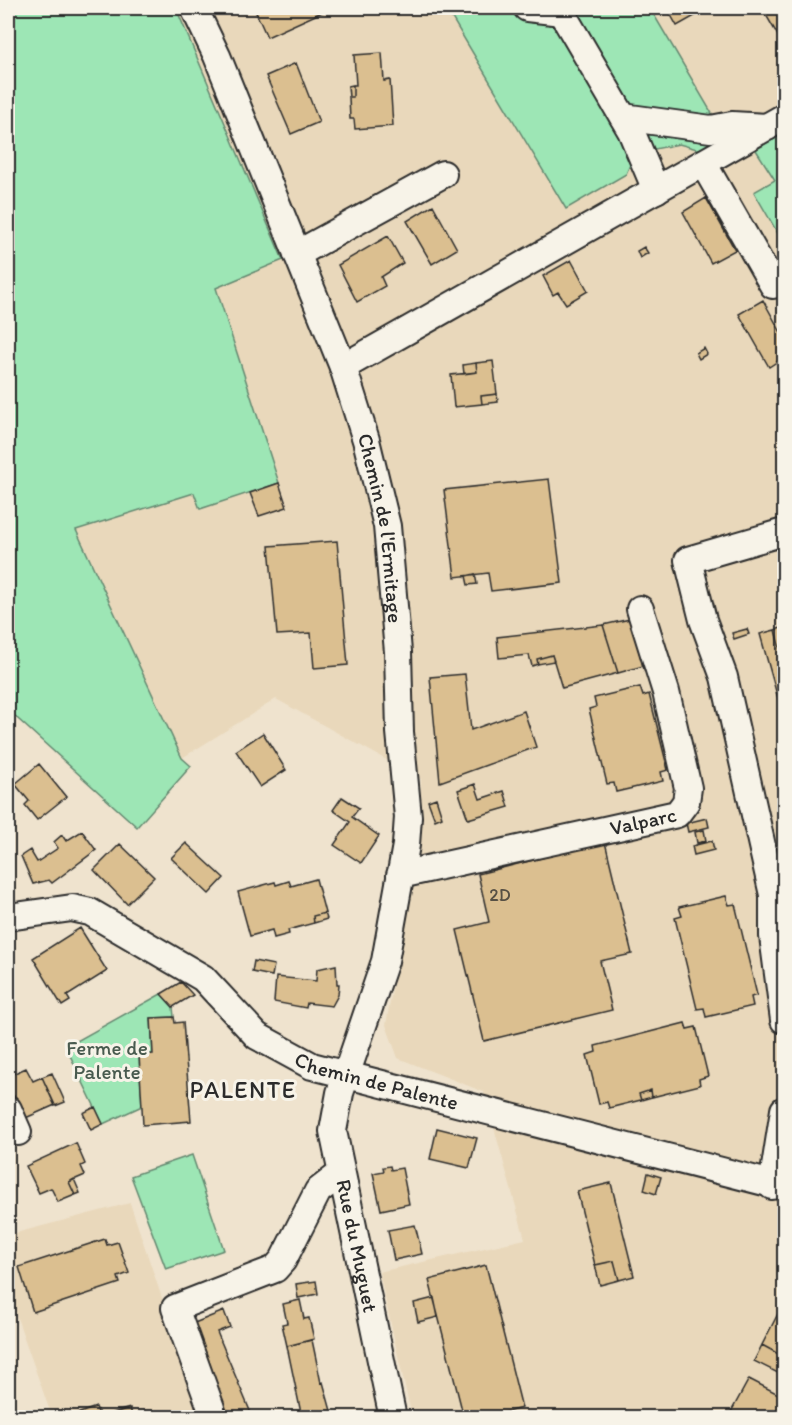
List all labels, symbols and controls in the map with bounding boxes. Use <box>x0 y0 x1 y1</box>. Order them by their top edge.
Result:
street label: Chemin de l'Ermitage <box>353 431 408 624</box>
street label: Valparc <box>608 801 679 840</box>
house number: 2D <box>489 884 511 906</box>
park label: Ferme de Palente <box>66 1035 148 1084</box>
street label: Chemin de Palente <box>290 1046 461 1115</box>
district label: PALENTE <box>189 1075 297 1104</box>
street label: Rue du Muguet <box>331 1177 384 1315</box>

